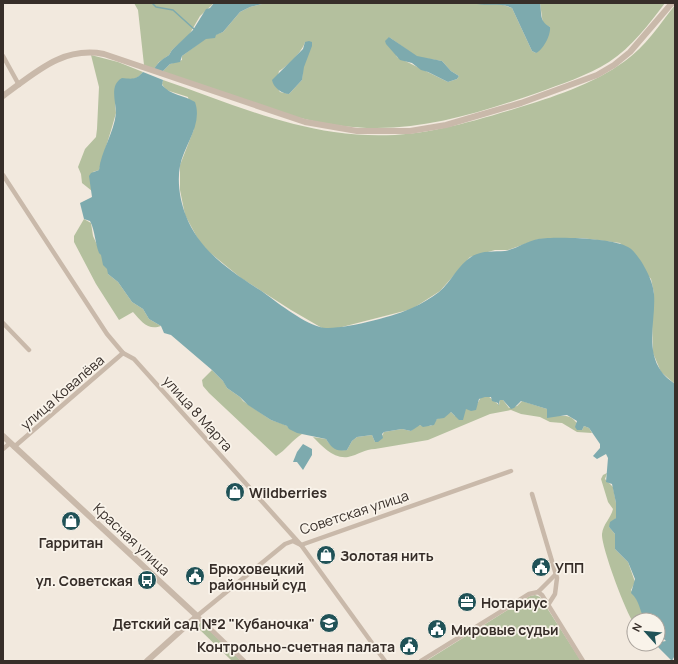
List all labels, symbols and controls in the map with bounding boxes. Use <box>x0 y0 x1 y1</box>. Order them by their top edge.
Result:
street label: улица Ковалёва <box>16 350 108 434</box>
street label: улица 8 Марта <box>159 371 237 455</box>
shop icon: Wildberries <box>224 481 246 503</box>
place label: Wildberries <box>249 483 327 502</box>
street label: Советская улица <box>297 485 411 539</box>
street label: Красная улица <box>90 499 174 579</box>
shop icon: Гарритан <box>60 510 82 532</box>
place label: Гарритан <box>39 533 103 552</box>
shop icon: Золотая нить <box>315 544 337 566</box>
place label: Золотая нить <box>340 546 434 565</box>
public building icon: УПП <box>530 556 552 578</box>
place label: УПП <box>555 558 584 577</box>
place label: Брюховецкий районный суд <box>209 559 306 594</box>
public building icon: Брюховецкий районный суд <box>184 565 206 587</box>
bus stop icon: ул. Советская <box>136 569 158 591</box>
place label: ул. Советская <box>36 571 133 590</box>
office icon: Нотариус <box>456 591 478 613</box>
place label: Нотариус <box>481 593 548 612</box>
school or university icon: Детский сад №2 "Кубаночка" <box>318 612 340 634</box>
north arrow <box>626 612 666 652</box>
place label: Детский сад №2 "Кубаночка" <box>112 614 315 633</box>
public building icon: Мировые судьи <box>426 618 448 640</box>
place label: Мировые судьи <box>451 620 559 639</box>
text: N <box>628 620 645 634</box>
public building icon: Контрольно-счетная палата <box>398 635 420 657</box>
place label: Контрольно-счетная палата <box>197 637 395 656</box>

